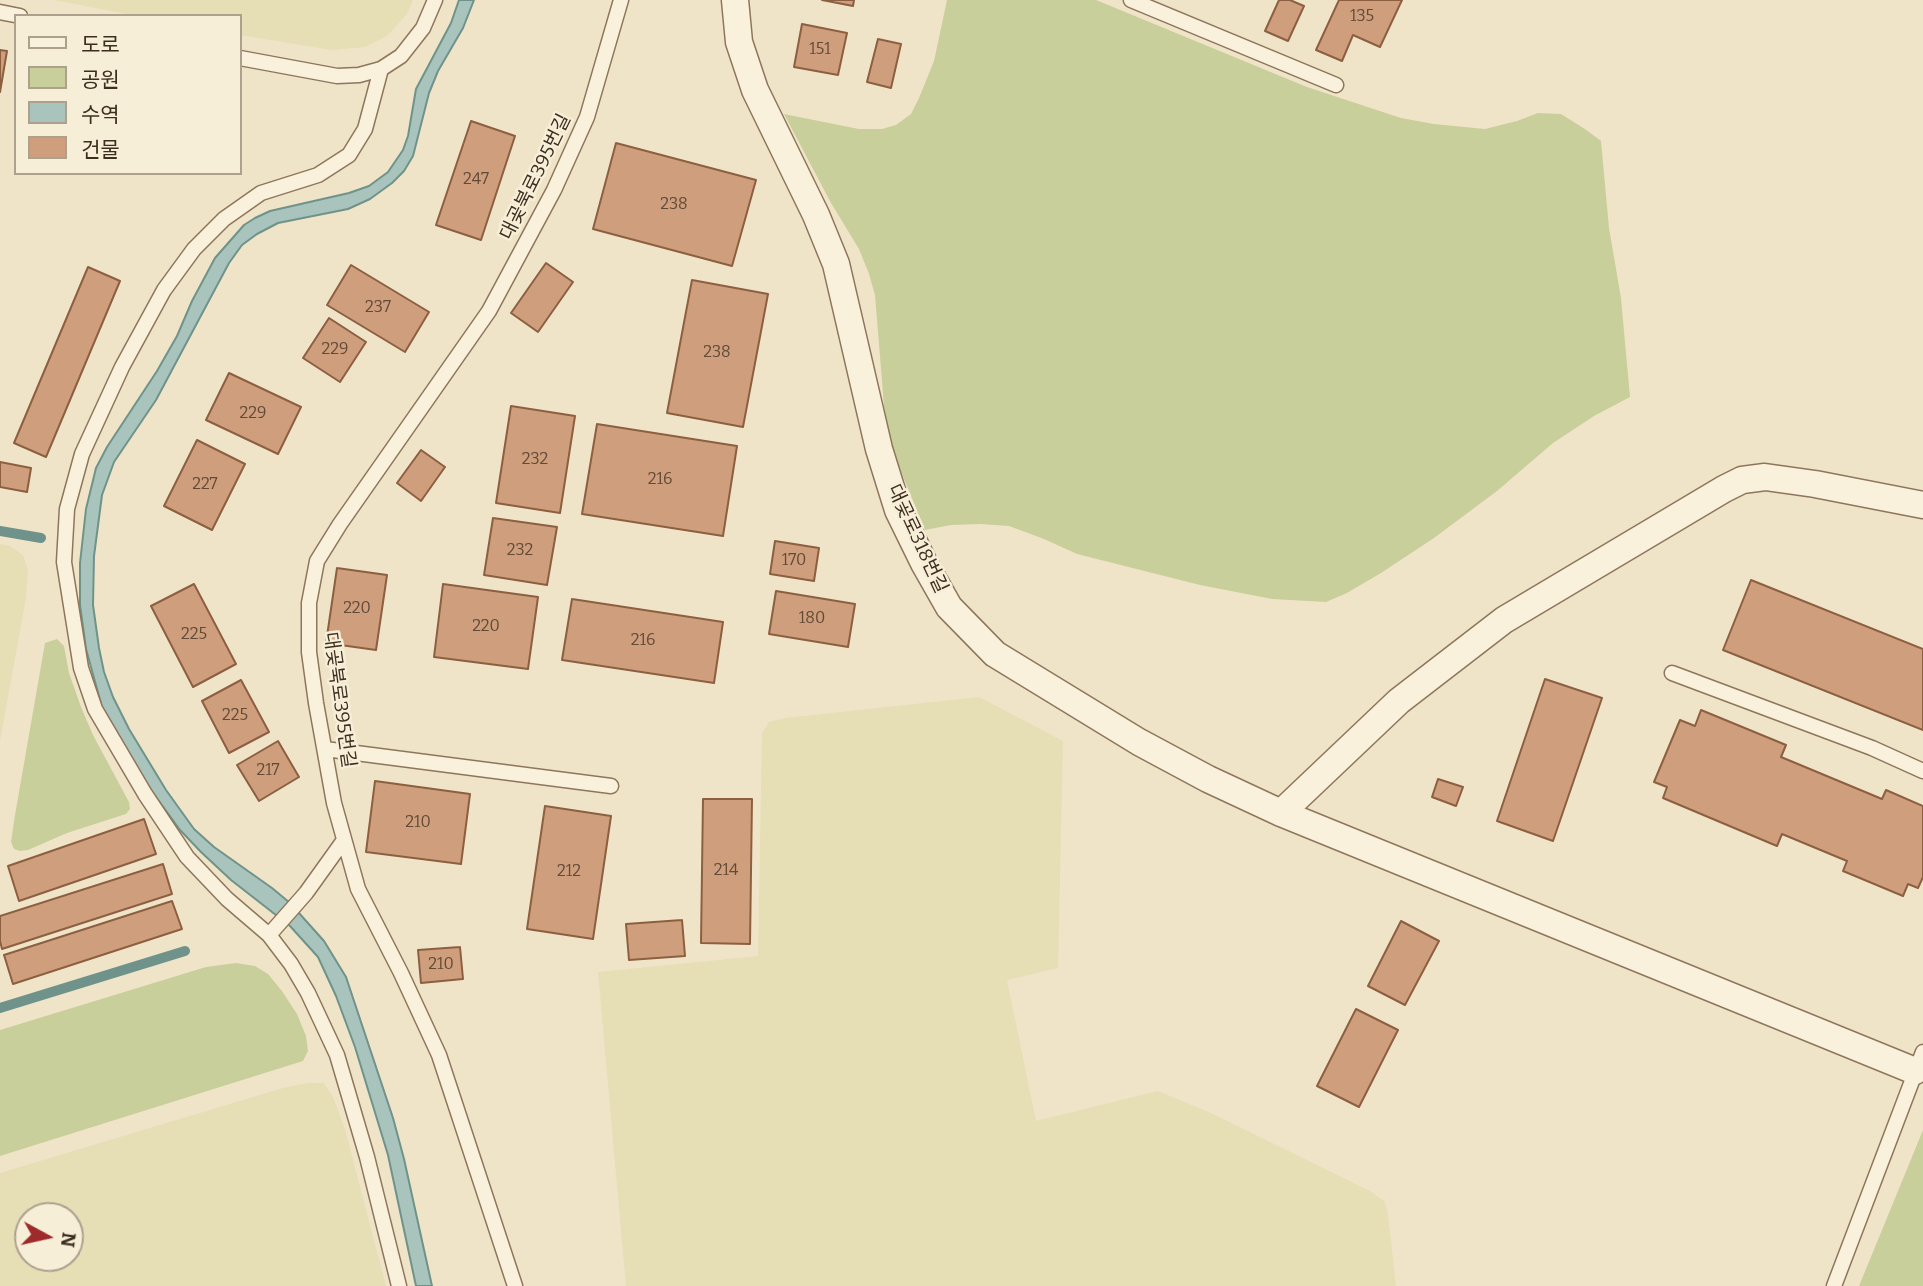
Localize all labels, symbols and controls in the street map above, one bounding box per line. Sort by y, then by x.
house number: 135 [1350,7,1374,27]
legend [14,14,242,175]
text: 도로 [81,32,120,58]
house number: 151 [809,40,831,60]
text: 공원 [81,67,120,93]
text: 수역 [81,102,120,128]
street label: 대곶북로395번길 [496,110,576,244]
text: 건물 [81,137,120,163]
house number: 247 [463,170,489,190]
house number: 238 [660,195,688,215]
house number: 237 [365,298,391,318]
house number: 229 [322,340,348,360]
house number: 238 [703,343,731,363]
house number: 229 [240,404,266,424]
house number: 232 [522,450,548,470]
house number: 216 [648,470,672,490]
house number: 227 [192,475,218,495]
street label: 대곶로318번길 [882,481,952,597]
house number: 232 [507,541,533,561]
house number: 170 [782,551,806,571]
house number: 220 [343,599,371,619]
house number: 180 [799,609,825,629]
house number: 220 [472,617,500,637]
house number: 225 [181,625,207,645]
street label: 대곶북로395번길 [318,631,360,769]
house number: 216 [631,631,655,651]
house number: 225 [222,706,248,726]
house number: 217 [256,761,280,781]
house number: 210 [405,813,431,833]
house number: 214 [714,861,738,881]
house number: 212 [557,862,581,882]
house number: 210 [428,955,454,975]
north arrow [14,1202,84,1272]
text: N [56,1231,81,1249]

